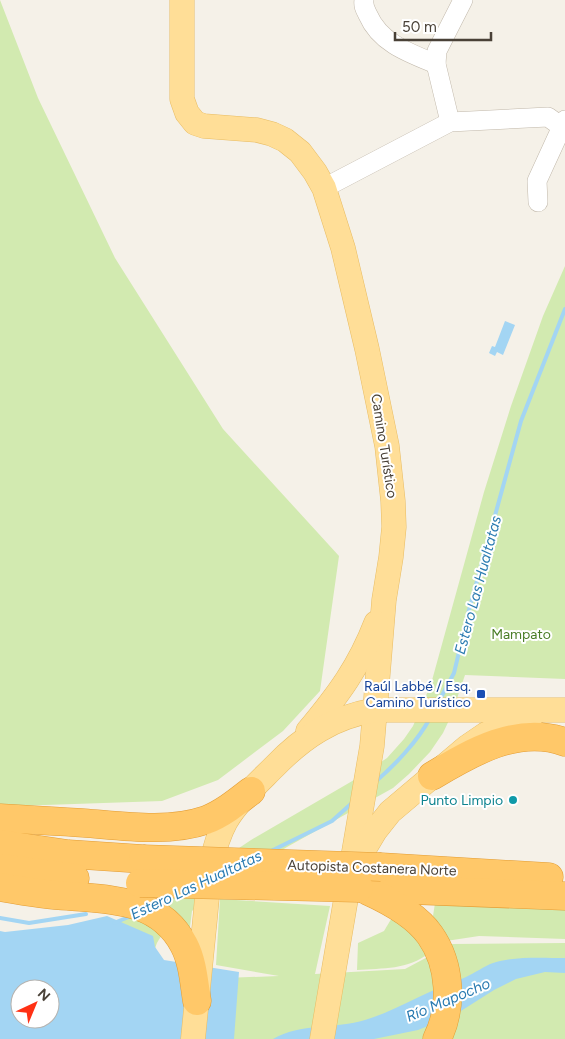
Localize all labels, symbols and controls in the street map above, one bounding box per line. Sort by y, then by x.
scale bar [395,10,491,42]
text: 50 m [402,18,437,36]
street label: Camino Turístico [367,393,401,499]
water label: Estero Las Hualtatas [451,514,505,656]
park label: Mampato [491,626,551,643]
place label: Raúl Labbé / Esq. Camino Turístico [364,678,471,711]
marker: Raúl Labbé / Esq. Camino Turístico [475,688,487,700]
place label: Punto Limpio [420,792,503,809]
marker: Punto Limpio [507,794,519,806]
water label: Estero Las Hualtatas [128,847,264,923]
street label: Autopista Costanera Norte [287,857,457,879]
water label: Río Mapocho [403,974,493,1026]
north arrow [10,979,60,1029]
text: N [34,985,53,1005]

